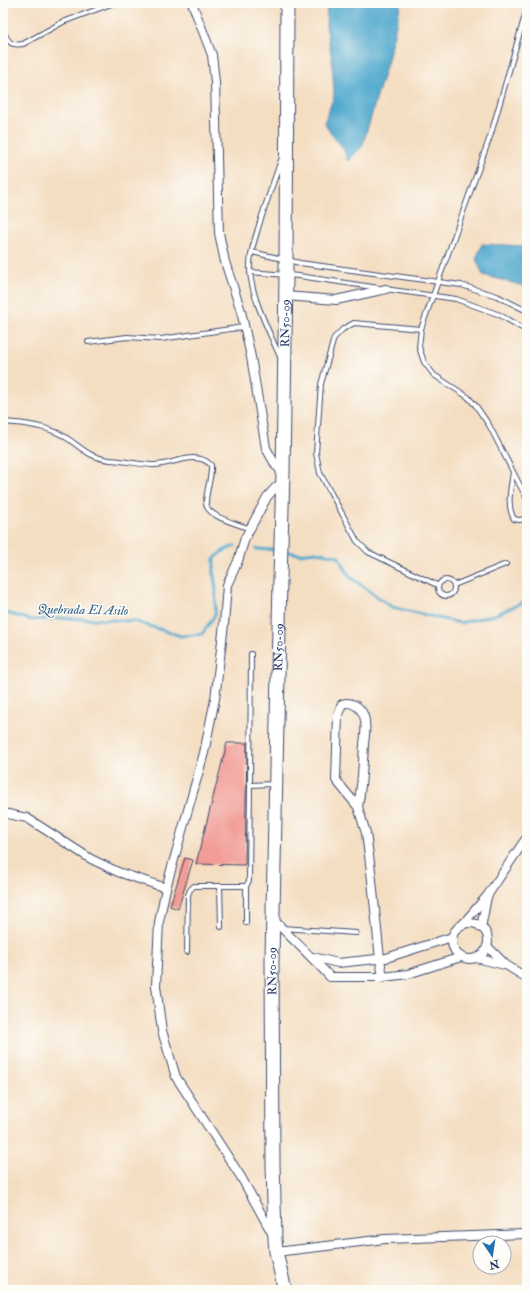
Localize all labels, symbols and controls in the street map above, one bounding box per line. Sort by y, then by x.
street label: RN50-09 [277,299,293,347]
water label: Quebrada El Asilo [37,601,129,620]
street label: RN50-09 [271,623,287,671]
street label: RN50-09 [264,947,280,995]
north arrow [472,1235,512,1275]
text: N [487,1257,501,1272]

